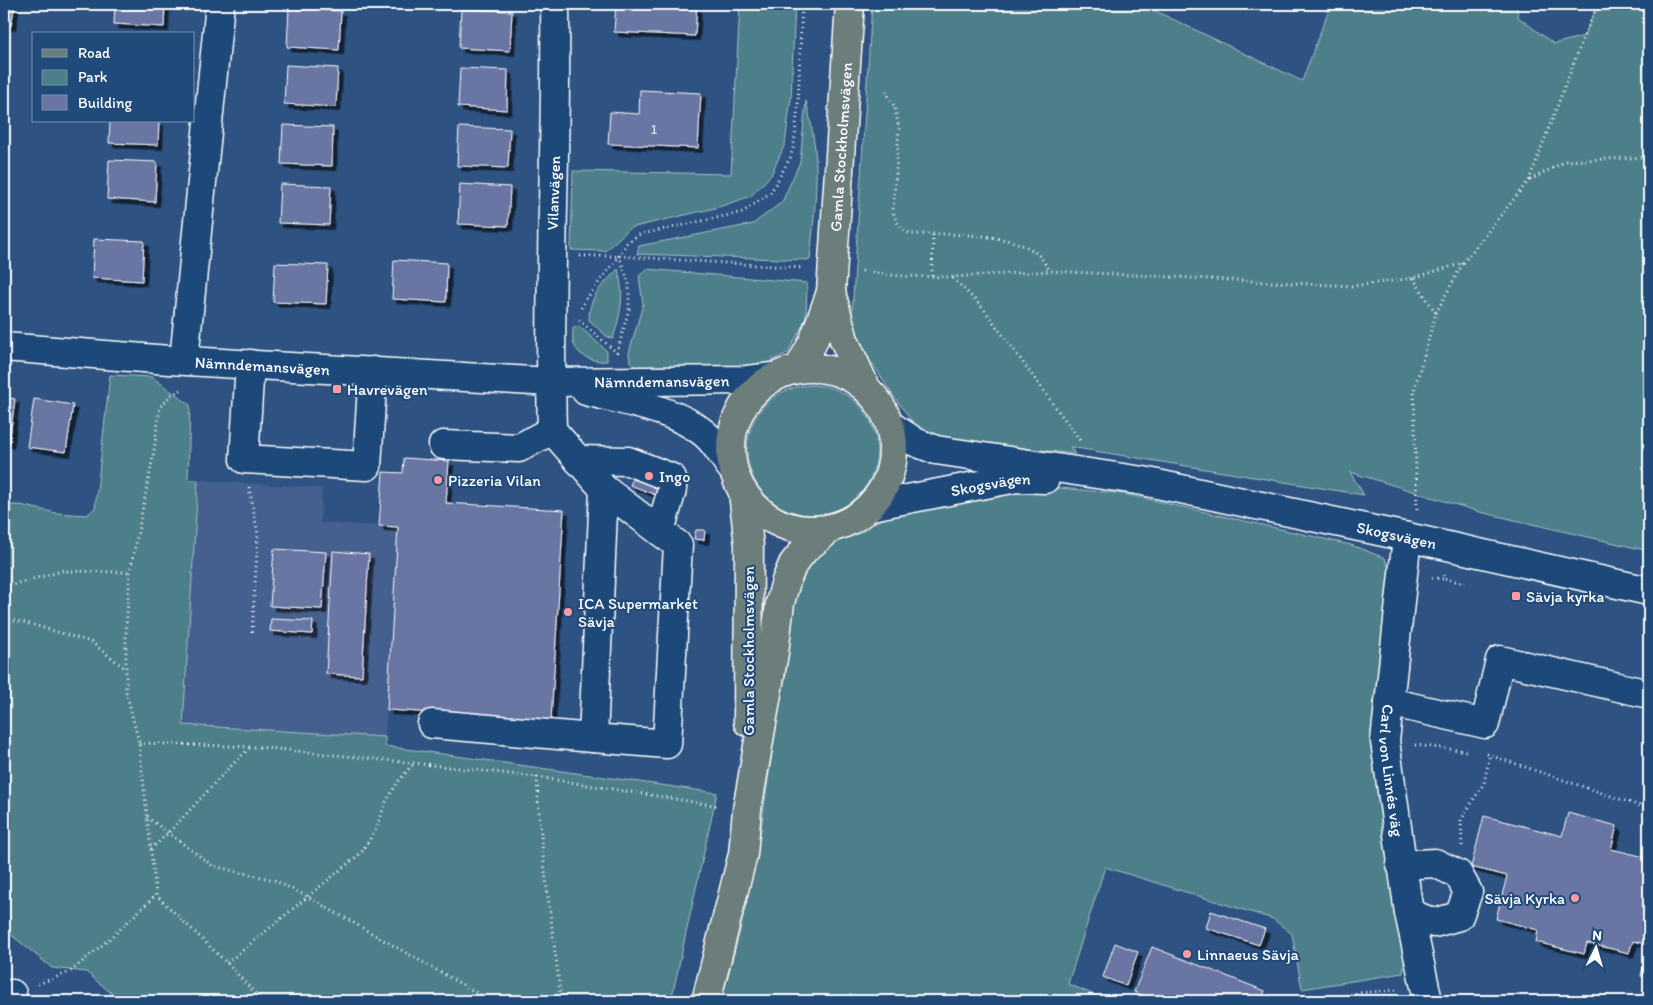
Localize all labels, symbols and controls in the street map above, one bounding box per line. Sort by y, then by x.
legend [32,32,195,122]
text: Road [78,44,111,62]
street label: Gamla Stockholmsvägen [826,62,856,232]
text: Park [78,68,108,86]
text: Building [78,94,132,112]
house number: 1 [651,121,658,138]
street label: Vilanvägen [543,155,564,231]
street label: Nämndemansvägen [194,353,330,379]
street label: Nämndemansvägen [594,371,730,392]
place label: Havrevägen [347,380,428,399]
marker: Havrevägen [331,383,343,395]
place label: Ingo [659,467,690,486]
street label: Skogsvägen [949,469,1031,500]
marker: Ingo [643,470,655,482]
place label: Pizzeria Vilan [448,471,541,490]
marker: Pizzeria Vilan [432,474,444,486]
street label: Skogsvägen [1355,518,1438,553]
street label: Gamla Stockholmsvägen [739,566,758,736]
place label: Sävja kyrka [1526,587,1605,606]
marker: Sävja kyrka [1510,590,1522,602]
place label: ICA Supermarket Sävja [578,594,698,631]
marker: ICA Supermarket Sävja [562,606,574,618]
street label: Carl von Linnés väg [1375,703,1407,839]
place label: Sävja Kyrka [1484,889,1565,908]
marker: Sävja Kyrka [1569,892,1581,904]
north arrow [1570,922,1620,972]
text: N [1592,927,1603,944]
place label: Linnaeus Sävja [1197,945,1300,964]
marker: Linnaeus Sävja [1181,948,1193,960]

